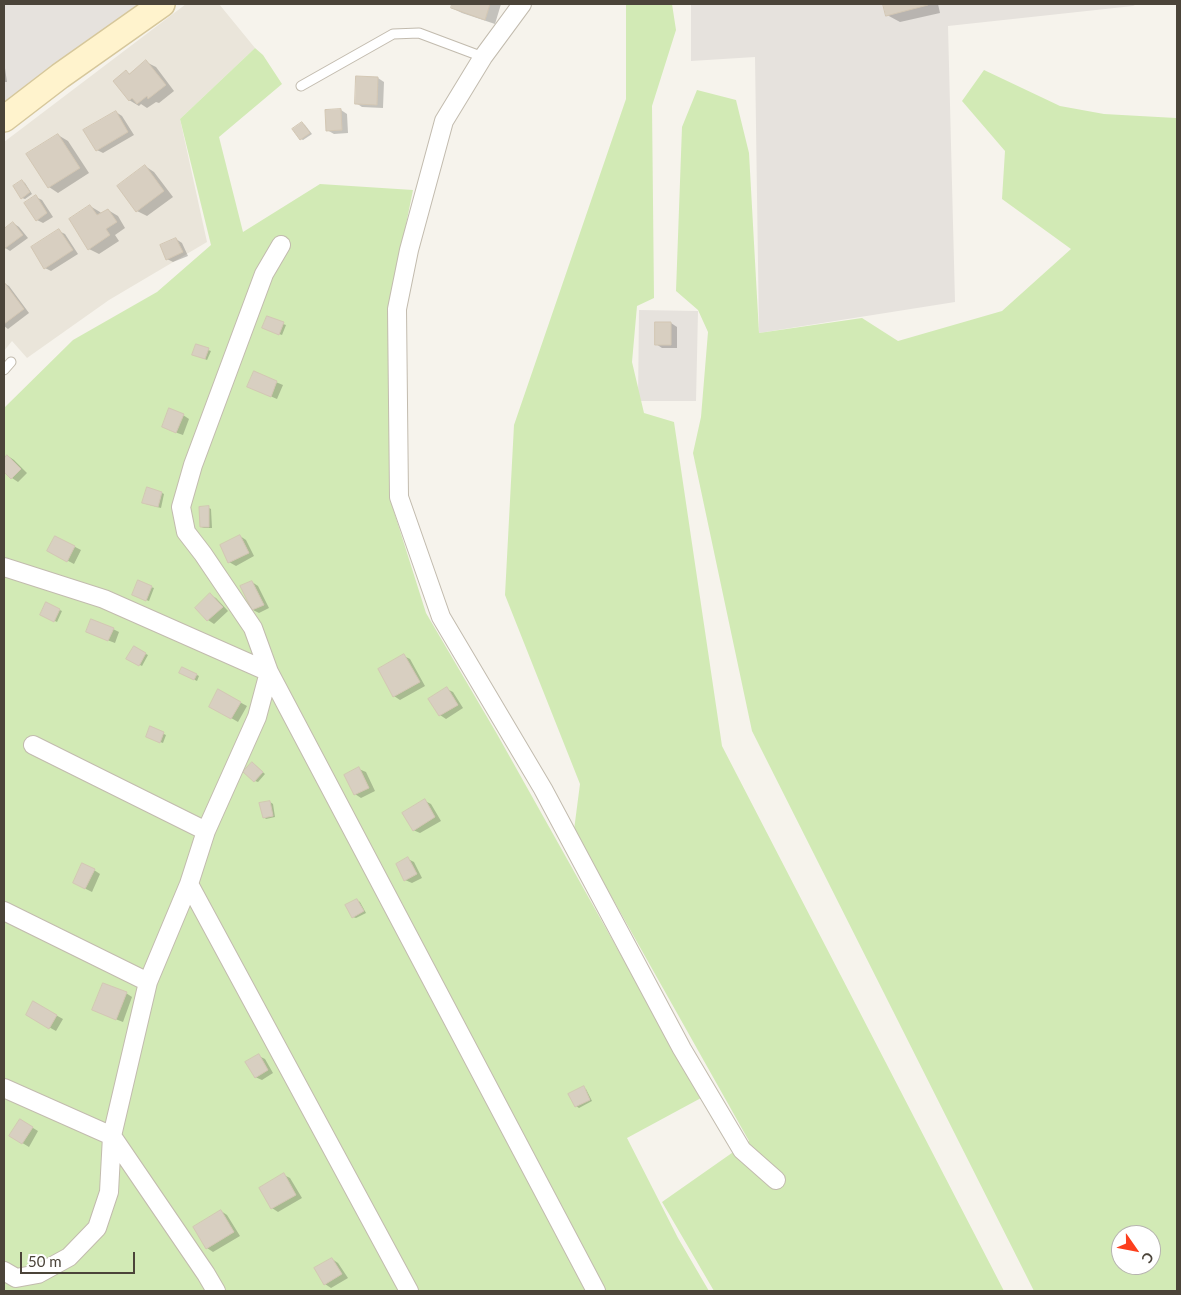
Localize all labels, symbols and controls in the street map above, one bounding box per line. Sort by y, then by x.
north arrow [1111,1225,1161,1275]
scale bar [22,1242,138,1274]
text: С [1139,1249,1158,1266]
text: 50 m [28,1252,62,1270]

